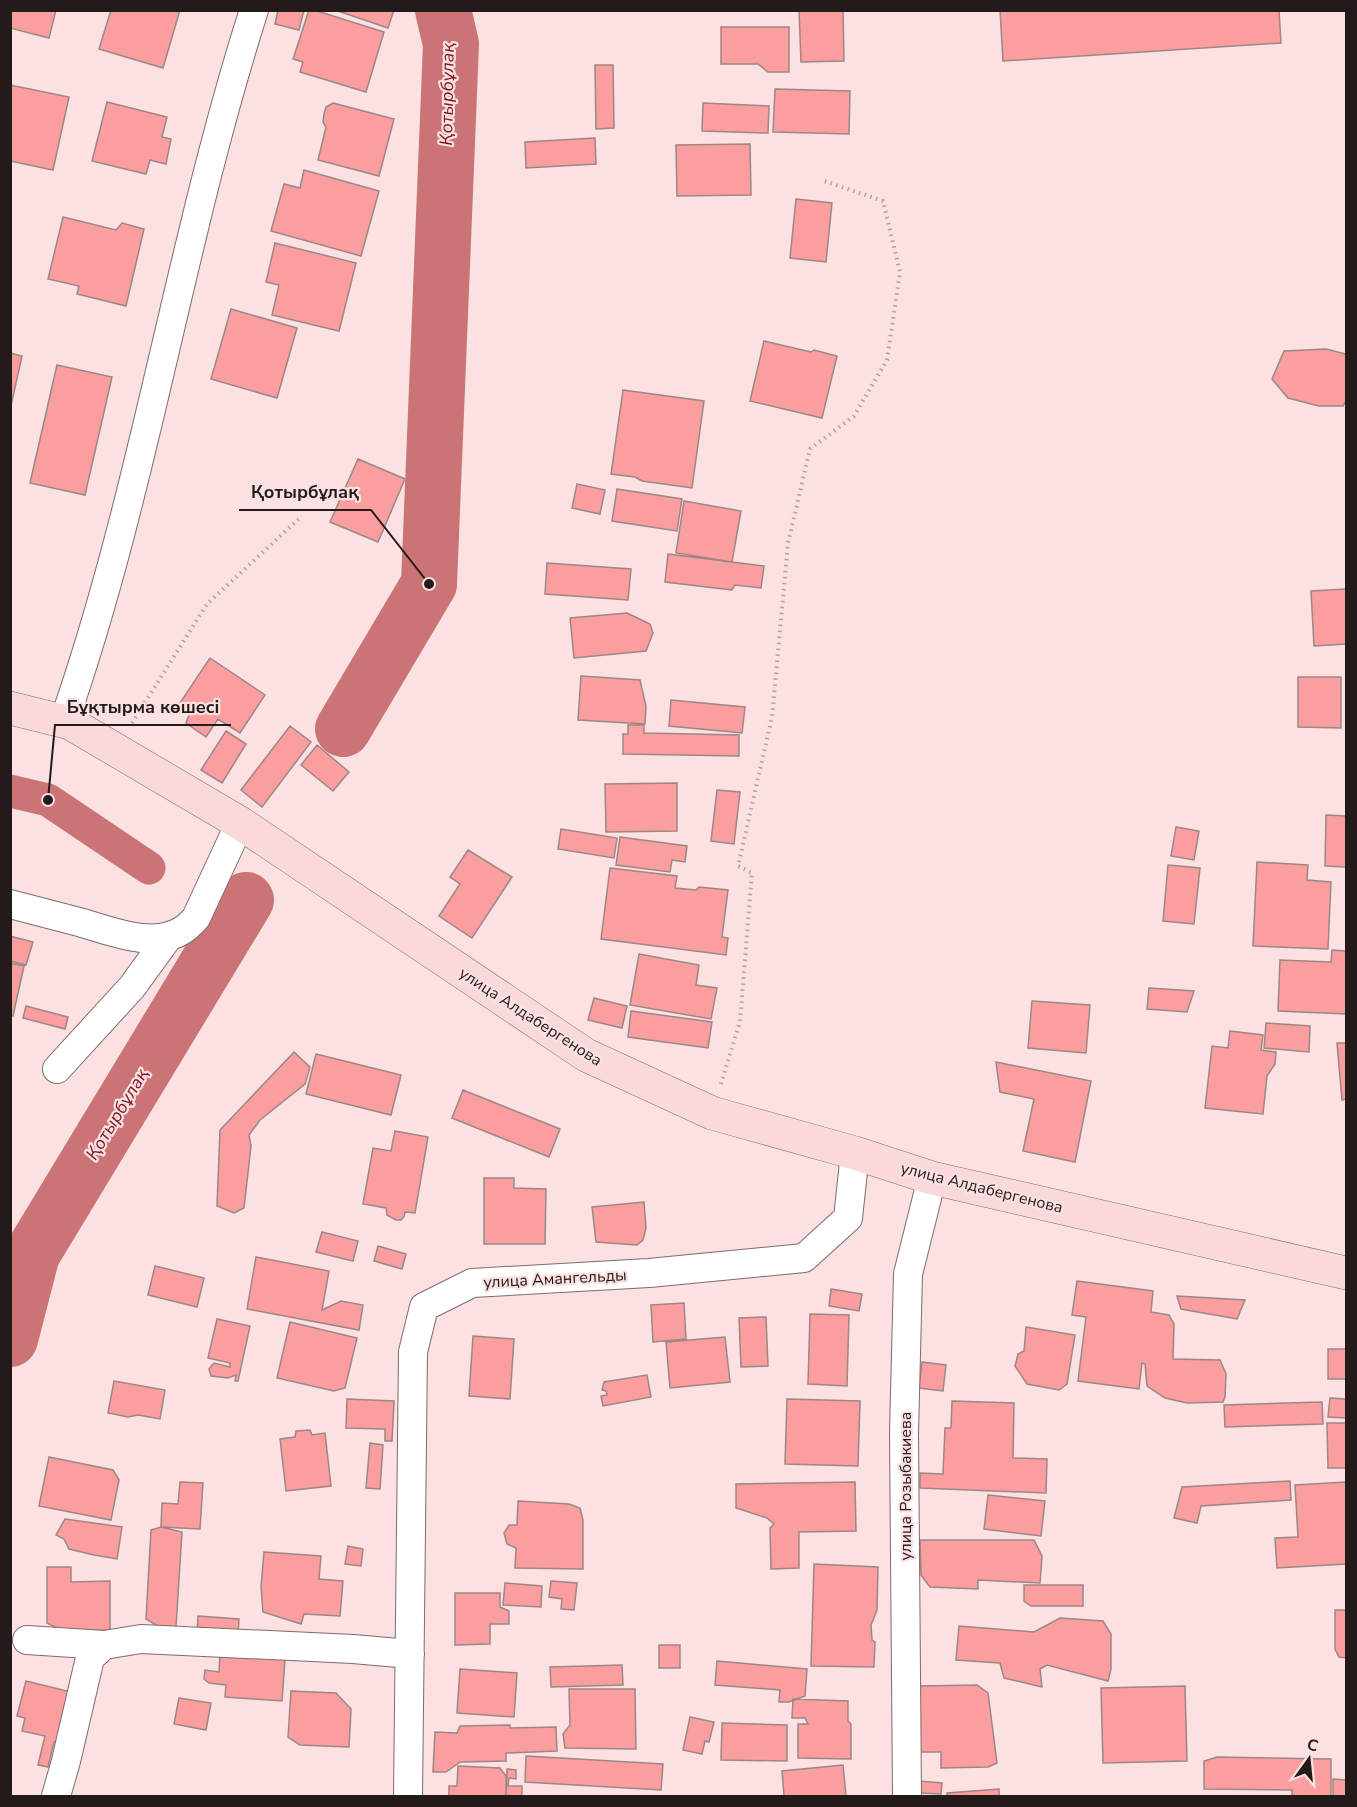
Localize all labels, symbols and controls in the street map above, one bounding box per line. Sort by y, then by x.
water label: Қотырбұлақ [434,42,460,146]
callout: Қотырбұлақ [239,474,371,510]
text: Қотырбұлақ [251,480,359,504]
callout: Бұқтырма көшесі [55,689,231,725]
text: Бұқтырма көшесі [67,695,219,719]
street label: улица Алдабергенова [455,962,606,1071]
water label: Қотырбұлақ [80,1064,154,1164]
street label: улица Алдабергенова [898,1157,1065,1219]
street label: улица Амангельды [483,1264,627,1294]
street label: улица Розыбакиева [895,1412,917,1560]
north arrow [1279,1729,1339,1789]
text: С [1305,1733,1321,1758]

